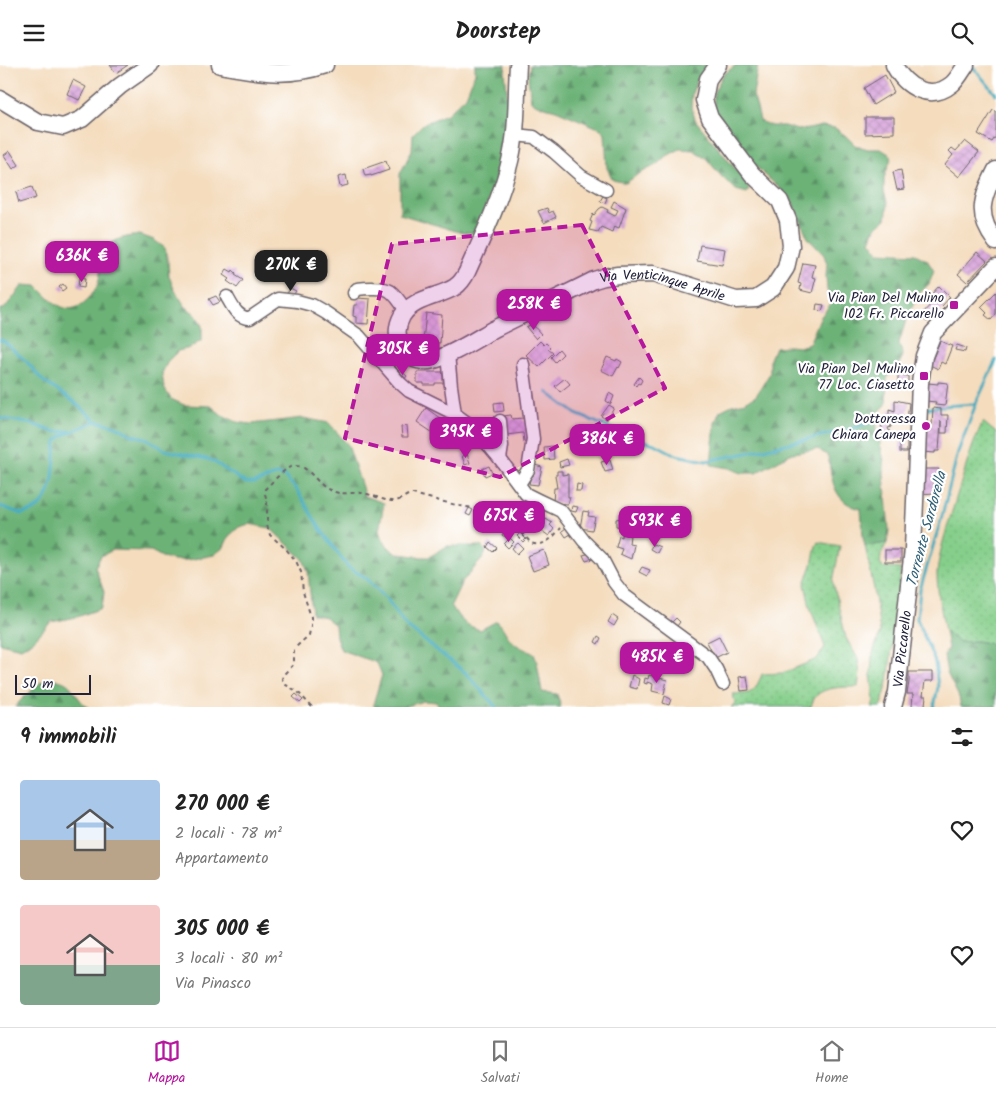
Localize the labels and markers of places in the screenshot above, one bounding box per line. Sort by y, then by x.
pin: 636K € [41,241,123,283]
pin: 270K € [250,249,332,292]
place label: Via Pian Del Mulino 102 Fr. Piccarello [828,287,944,325]
pin: 258K € [493,289,575,331]
marker: Via Pian Del Mulino 102 Fr. Piccarello [948,299,960,311]
pin: 305K € [362,333,444,376]
place label: Via Pian Del Mulino 77 Loc. Ciasetto [798,358,914,396]
marker: Via Pian Del Mulino 77 Loc. Ciasetto [918,370,930,382]
place label: Dottoressa Chiara Canepa [831,408,916,446]
pin: 395K € [425,417,507,459]
marker: Dottoressa Chiara Canepa [920,420,932,432]
pin: 386K € [566,423,648,466]
pin: 675K € [468,501,550,543]
pin: 593K € [614,505,696,548]
pin: 485K € [616,641,698,684]

